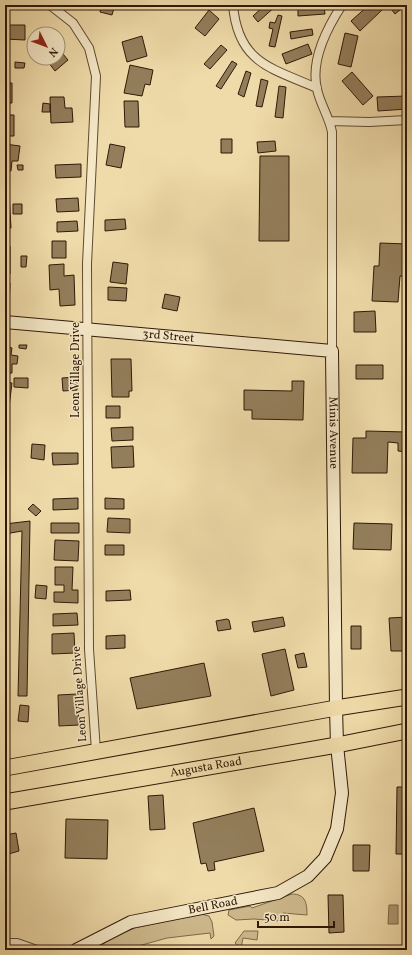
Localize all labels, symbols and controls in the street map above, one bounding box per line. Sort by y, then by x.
north arrow [26,26,66,66]
text: N [44,44,61,60]
street label: Leon Village Drive [68,322,84,418]
street label: 3rd Street [142,326,195,347]
street label: Minis Avenue [325,396,341,469]
street label: Leon Village Drive [69,645,91,742]
street label: Augusta Road [169,753,244,782]
street label: Bell Road [187,893,239,919]
scale bar [258,903,334,929]
text: 50 m [264,910,290,926]

